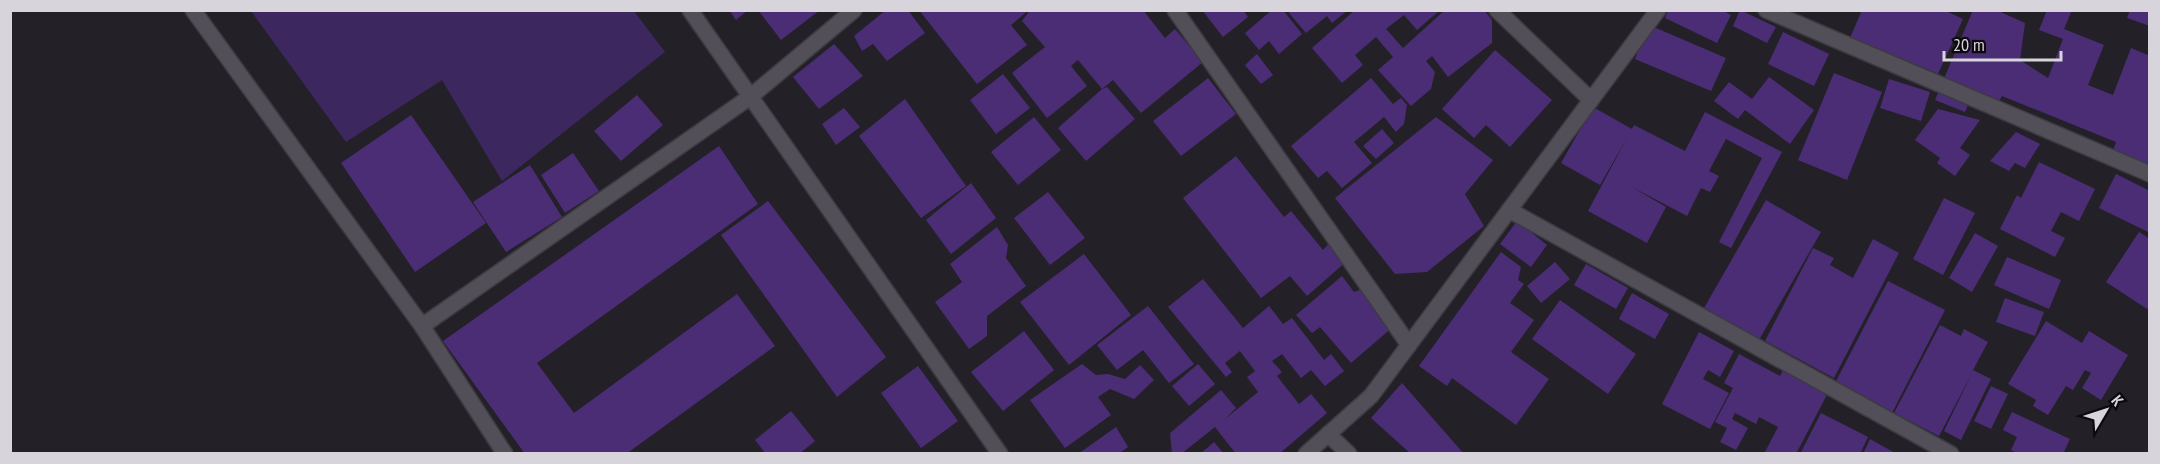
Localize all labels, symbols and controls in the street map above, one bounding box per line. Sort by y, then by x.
scale bar [1944,24,2061,62]
text: 20 m [1953,33,1985,56]
north arrow [2076,380,2136,440]
text: K [2107,391,2128,411]

